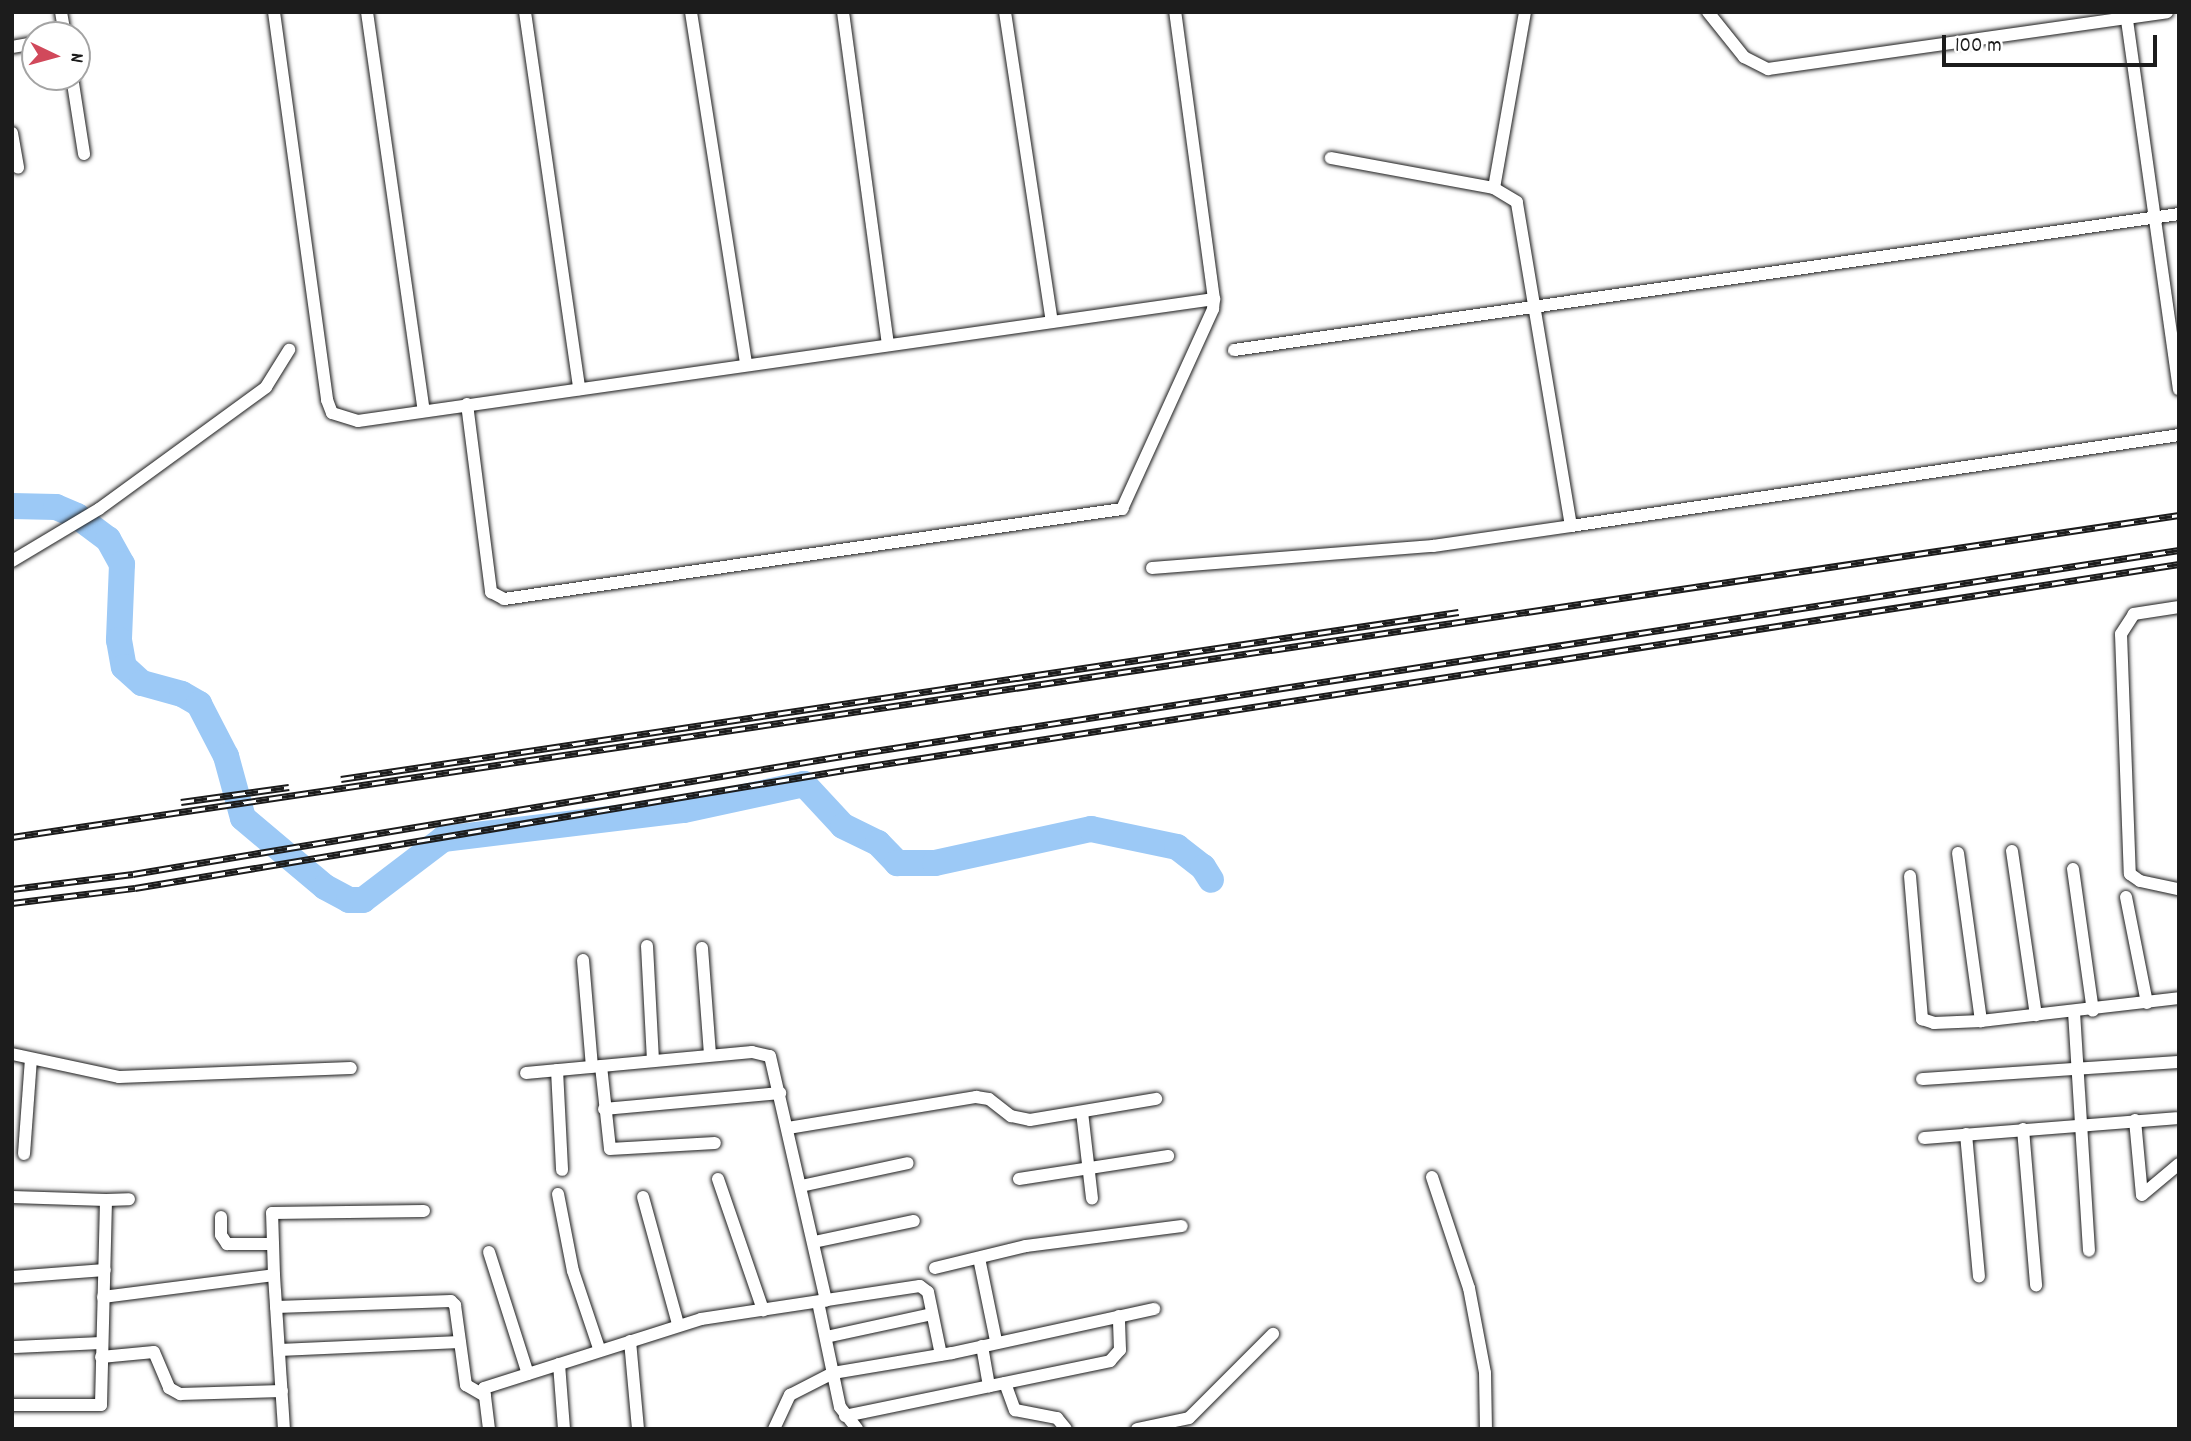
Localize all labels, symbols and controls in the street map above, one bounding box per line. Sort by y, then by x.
north arrow [21,21,91,91]
scale bar [1946,21,2161,65]
text: 100 m [1955,32,2002,62]
text: N [62,52,89,64]

